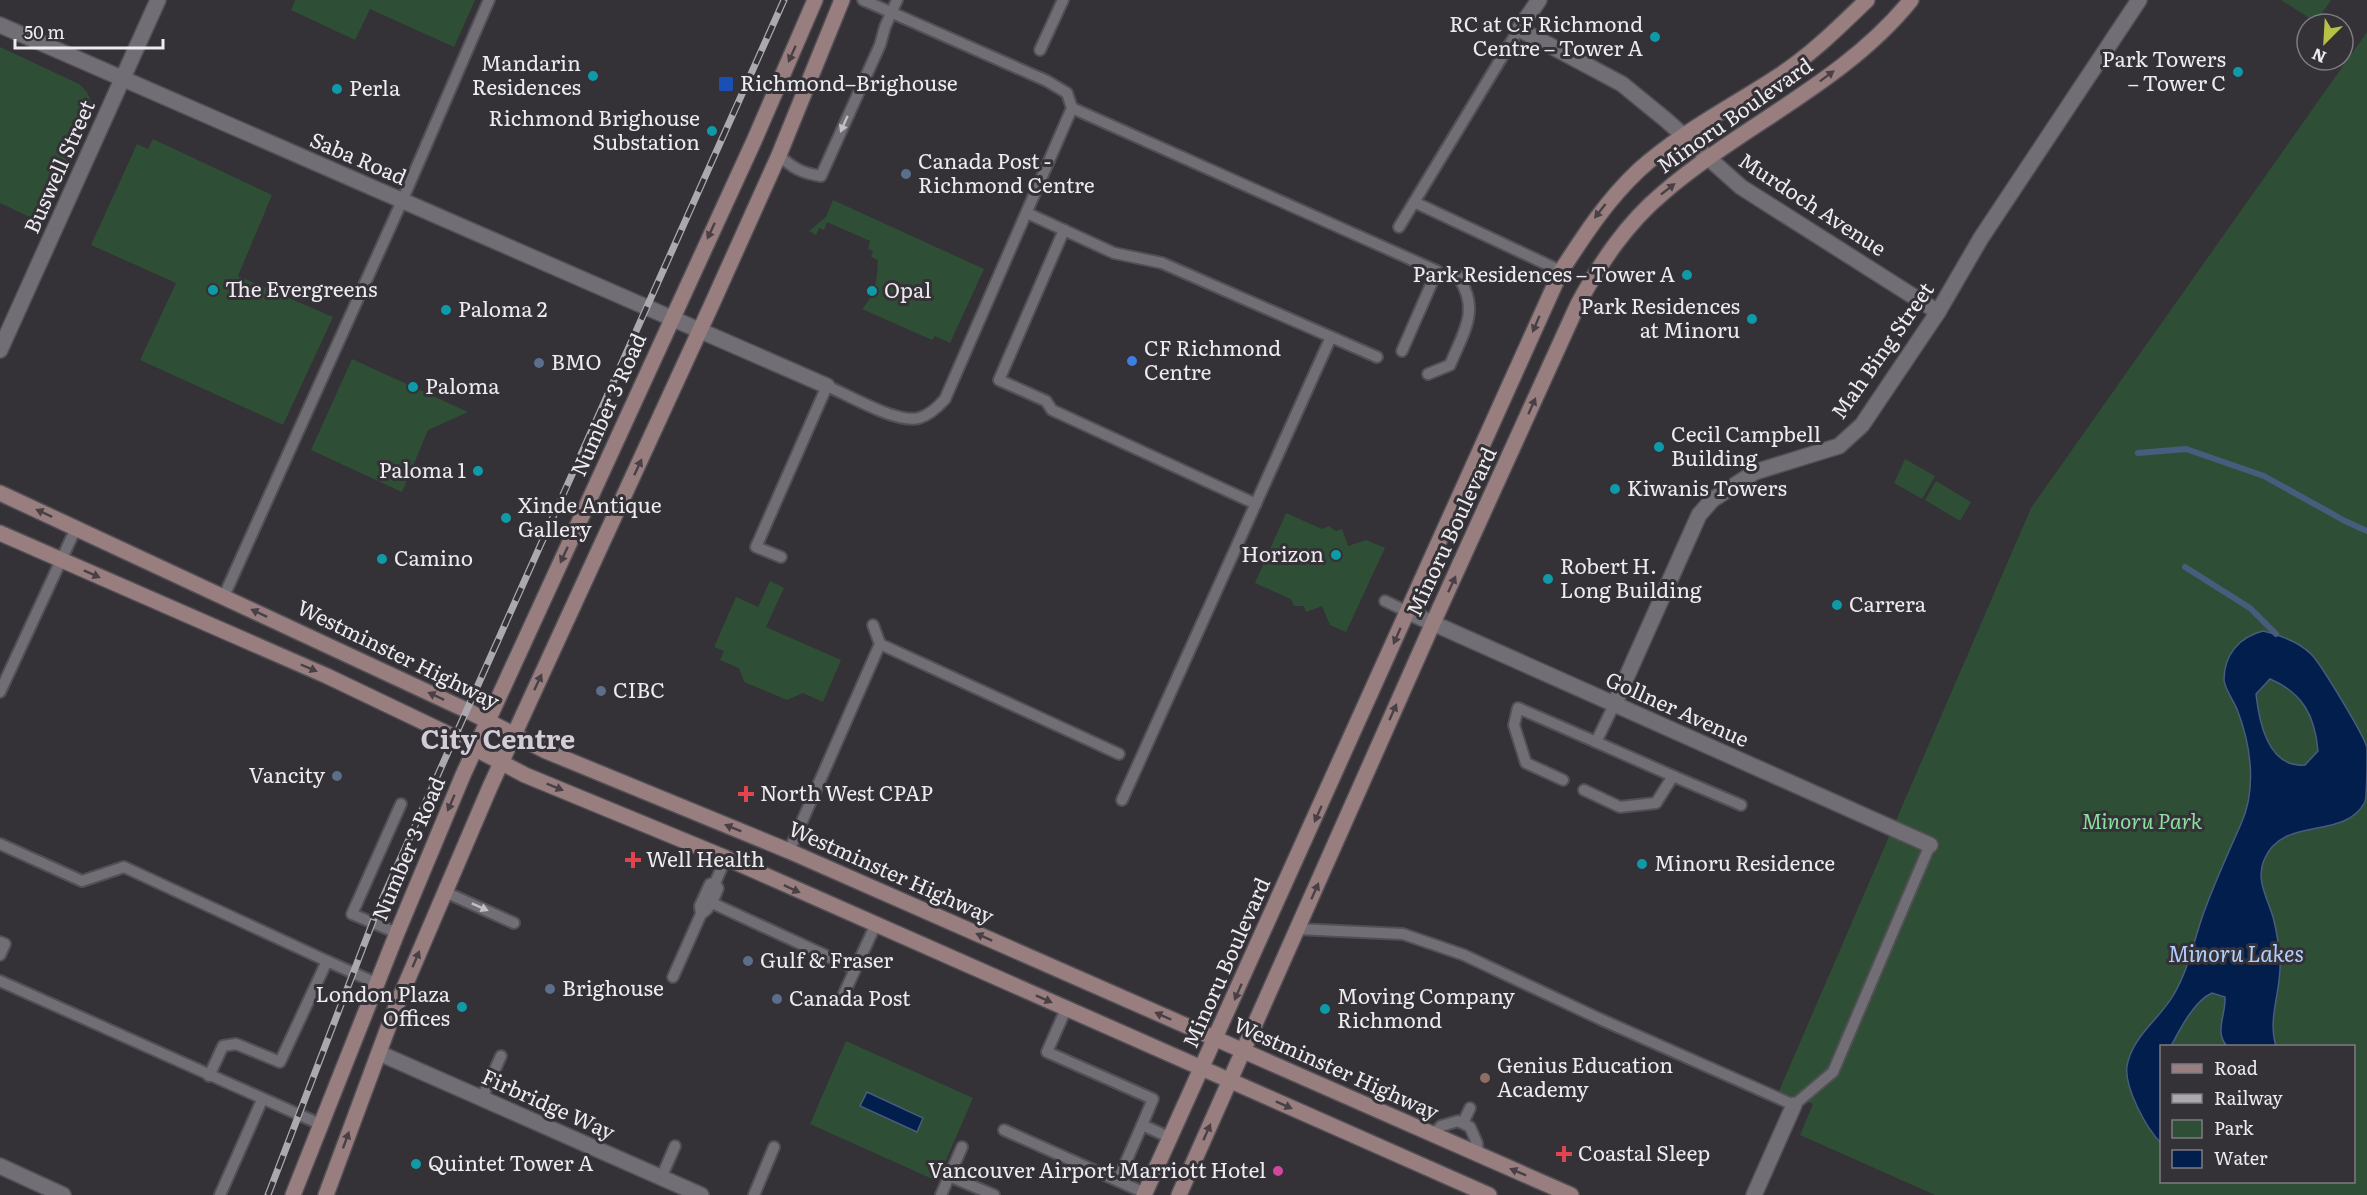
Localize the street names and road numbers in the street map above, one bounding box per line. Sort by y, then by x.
street label: Minoru Boulevard [1649,48,1818,179]
street label: Buswell Street [14,94,101,238]
street label: Saba Road [306,122,412,191]
street label: Murdoch Avenue [1734,144,1893,262]
street label: Mah Bing Street [1822,274,1940,424]
street label: Number 3 Road [561,327,652,481]
street label: Minoru Boulevard [1397,441,1503,621]
street label: Westminster Highway [293,590,506,716]
street label: Gollner Avenue [1601,662,1755,753]
street label: Number 3 Road [362,771,451,925]
street label: Westminster Highway [784,811,1000,930]
street label: Minoru Boulevard [1173,872,1276,1052]
street label: Westminster Highway [1229,1007,1445,1126]
street label: Firbridge Way [477,1059,621,1146]

